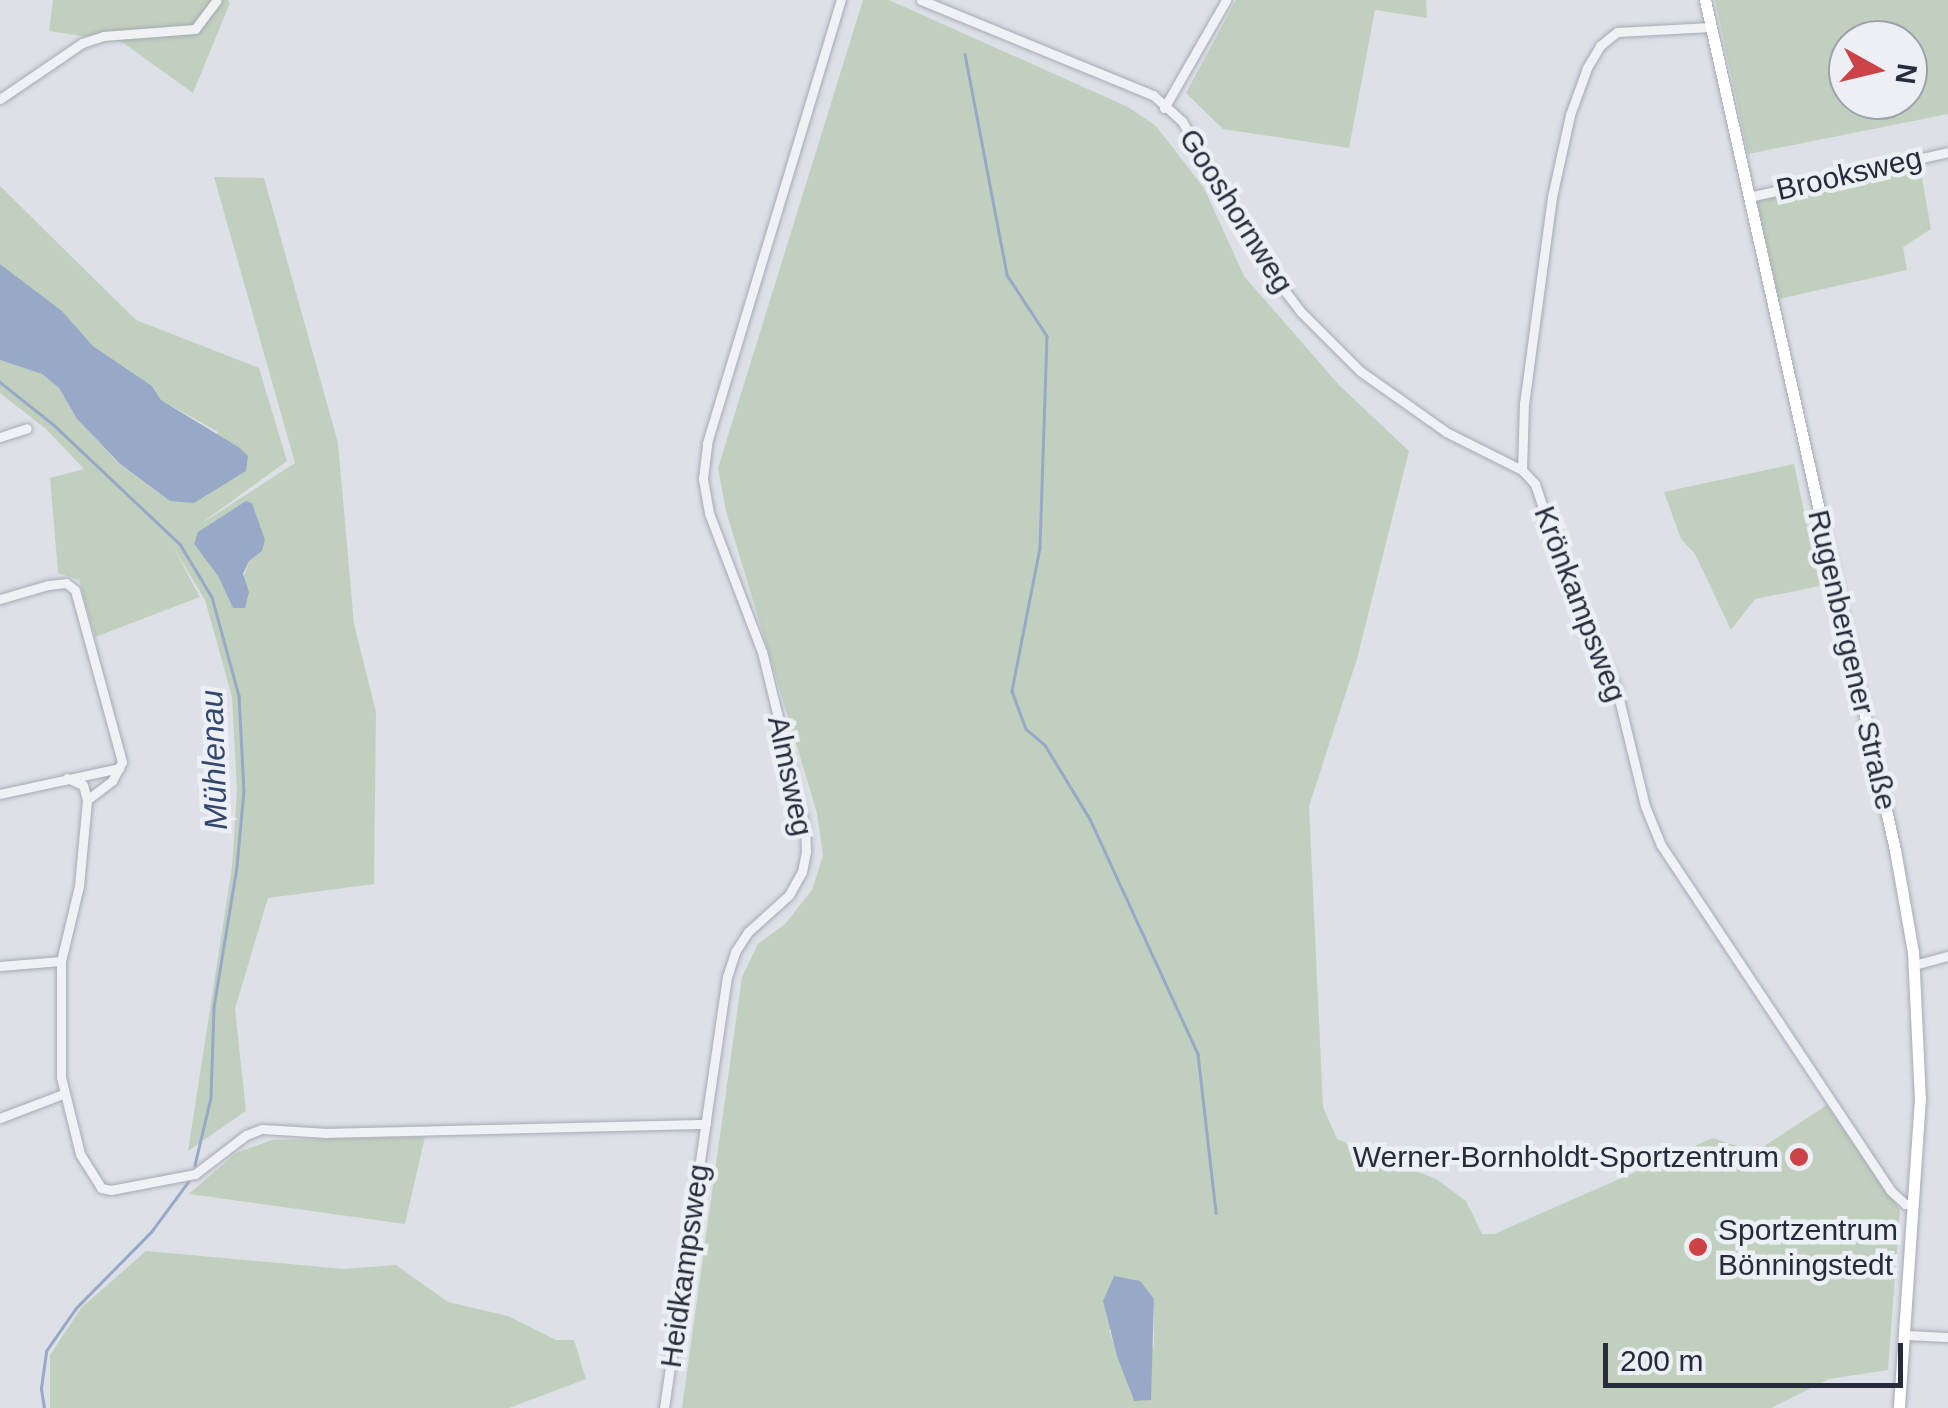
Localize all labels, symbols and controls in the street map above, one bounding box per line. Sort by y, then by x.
north arrow [1828,20,1928,120]
text: N [1889,62,1923,86]
street label: Gooshornweg [1171,122,1301,300]
street label: Brooksweg [1773,140,1925,208]
street label: Krönkampsweg [1526,501,1634,707]
street label: Rugenbergener Straße [1800,506,1904,814]
water label: Mühlenau [192,689,236,831]
street label: Almsweg [760,713,820,839]
place label: Werner-Bornholdt-Sportzentrum [1353,1139,1779,1175]
marker: Werner-Bornholdt-Sportzentrum [1788,1146,1810,1168]
street label: Heidkampsweg [653,1162,717,1370]
place label: Sportzentrum Bönningstedt [1718,1212,1898,1282]
marker: Sportzentrum Bönningstedt [1687,1236,1709,1258]
scale bar [1608,1323,1908,1385]
text: 200 m [1620,1344,1703,1377]

